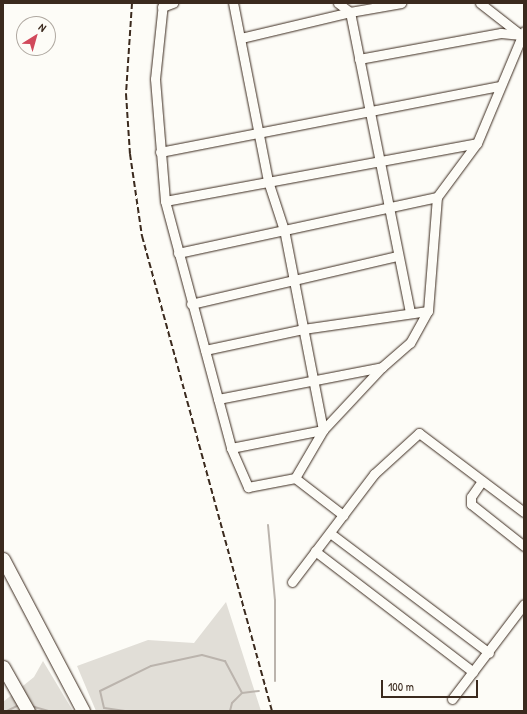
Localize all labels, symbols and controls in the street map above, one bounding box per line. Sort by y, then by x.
north arrow [16,16,56,56]
text: N [36,20,49,35]
scale bar [383,672,480,698]
text: 100 m [388,678,414,695]

